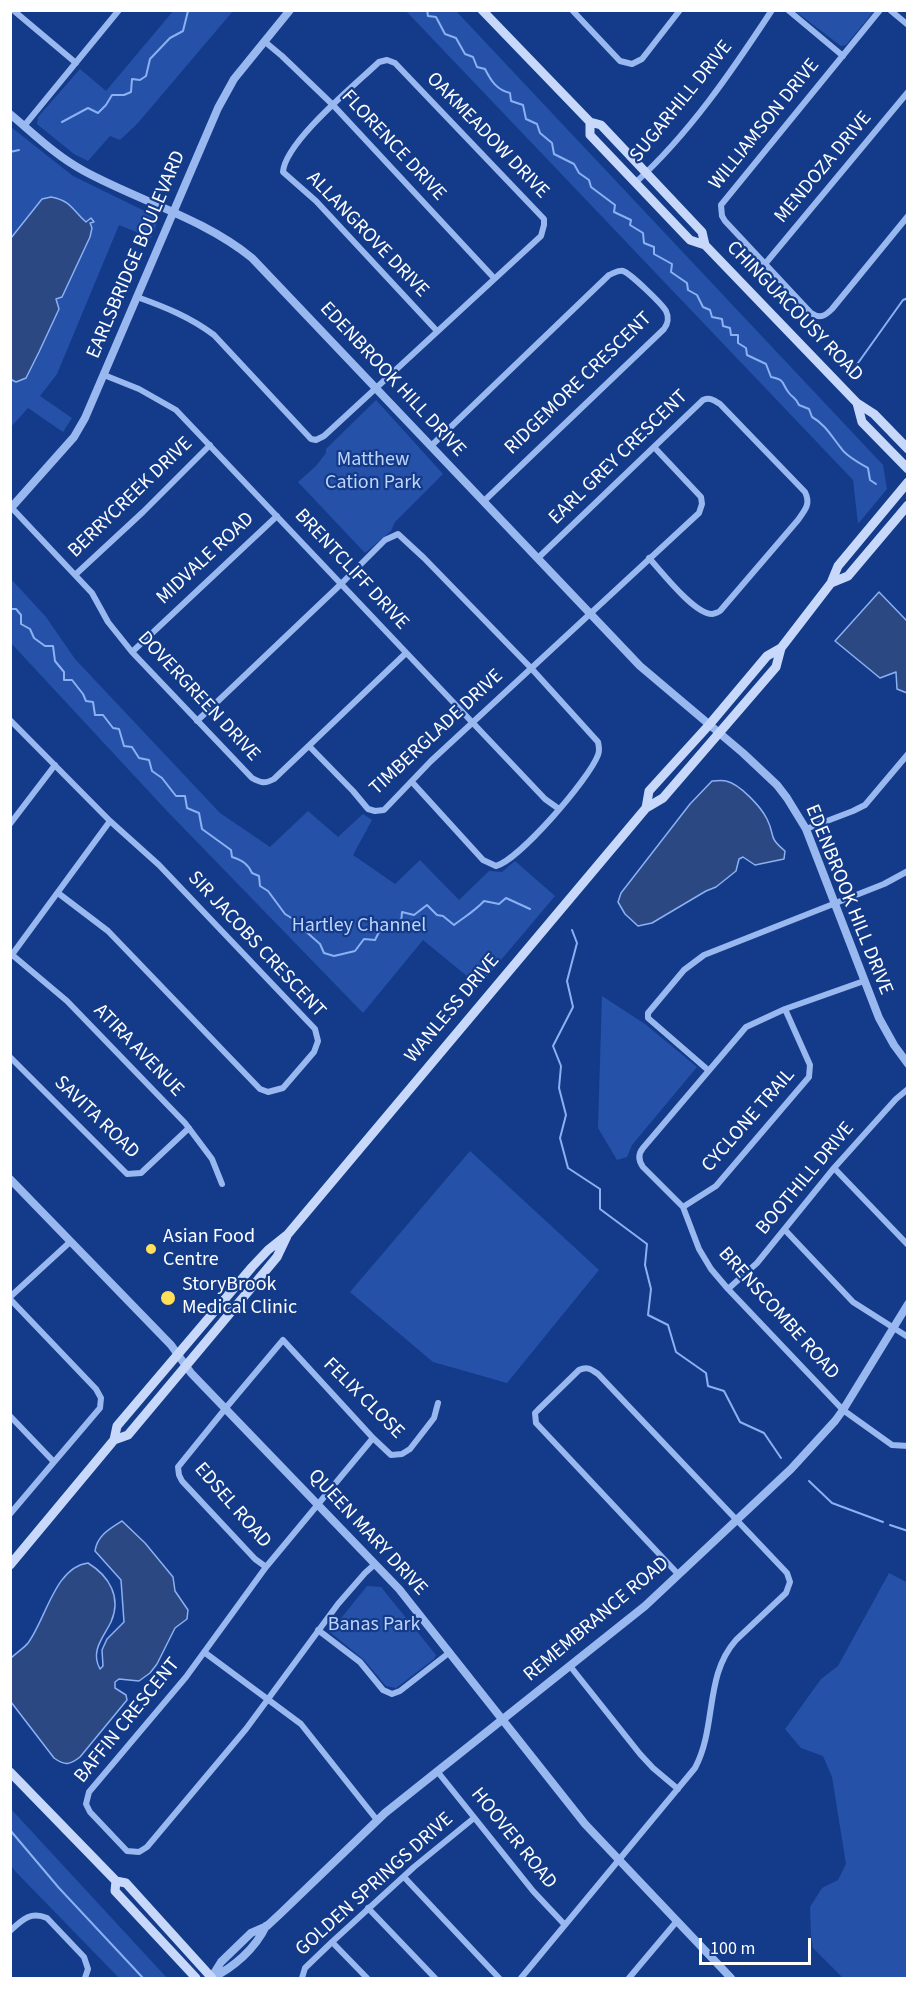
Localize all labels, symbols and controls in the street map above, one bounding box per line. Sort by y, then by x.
street label: SUGARHILL DRIVE [626,36,738,168]
street label: WILLIAMSON DRIVE [705,55,825,195]
street label: OAKMEADOW DRIVE [421,68,553,204]
street label: FLORENCE DRIVE [335,86,451,206]
street label: MENDOZA DRIVE [770,107,878,229]
street label: EARLSBRIDGE BOULEVARD [82,148,192,362]
street label: ALLANGROVE DRIVE [301,167,433,303]
street label: CHINGUACOUSY ROAD [721,237,867,387]
street label: EDENBROOK HILL DRIVE [314,298,470,462]
street label: RIDGEMORE CRESCENT [500,308,658,460]
street label: EARL GREY CRESCENT [545,385,693,531]
street label: BERRYCREEK DRIVE [64,433,198,563]
park label: Matthew Cation Park [325,449,421,496]
street label: BRENTCLIFF DRIVE [289,504,413,636]
street label: MIDVALE ROAD [152,508,260,610]
street label: DOVERGREEN DRIVE [132,627,264,767]
street label: TIMBERGLADE DRIVE [365,665,509,801]
street label: EDENBROOK HILL DRIVE [799,801,897,999]
street label: SIR JACOBS CRESCENT [182,867,330,1023]
park label: Hartley Channel [292,915,426,939]
street label: WANLESS DRIVE [401,950,505,1068]
street label: ATIRA AVENUE [88,1000,188,1102]
street label: CYCLONE TRAIL [697,1064,801,1178]
street label: SAVITA ROAD [48,1071,144,1165]
street label: BOOTHILL DRIVE [752,1118,860,1240]
place label: Asian Food Centre [163,1226,255,1273]
marker: Asian Food Centre [144,1242,158,1256]
street label: BRENSCOMBE ROAD [712,1243,844,1385]
place label: StoryBrook Medical Clinic [182,1274,297,1321]
marker: StoryBrook Medical Clinic [159,1289,177,1307]
street label: FELIX CLOSE [317,1353,409,1445]
street label: EDSEL ROAD [188,1458,276,1554]
street label: QUEEN MARY DRIVE [302,1465,432,1601]
street label: REMEMBRANCE ROAD [520,1552,674,1688]
park label: Banas Park [328,1614,420,1638]
street label: BAFFIN CRESCENT [70,1654,186,1788]
street label: HOOVER ROAD [465,1784,561,1894]
street label: GOLDEN SPRINGS DRIVE [291,1808,459,1962]
scale bar [702,1926,814,1964]
text: 100 m [710,1936,755,1961]

